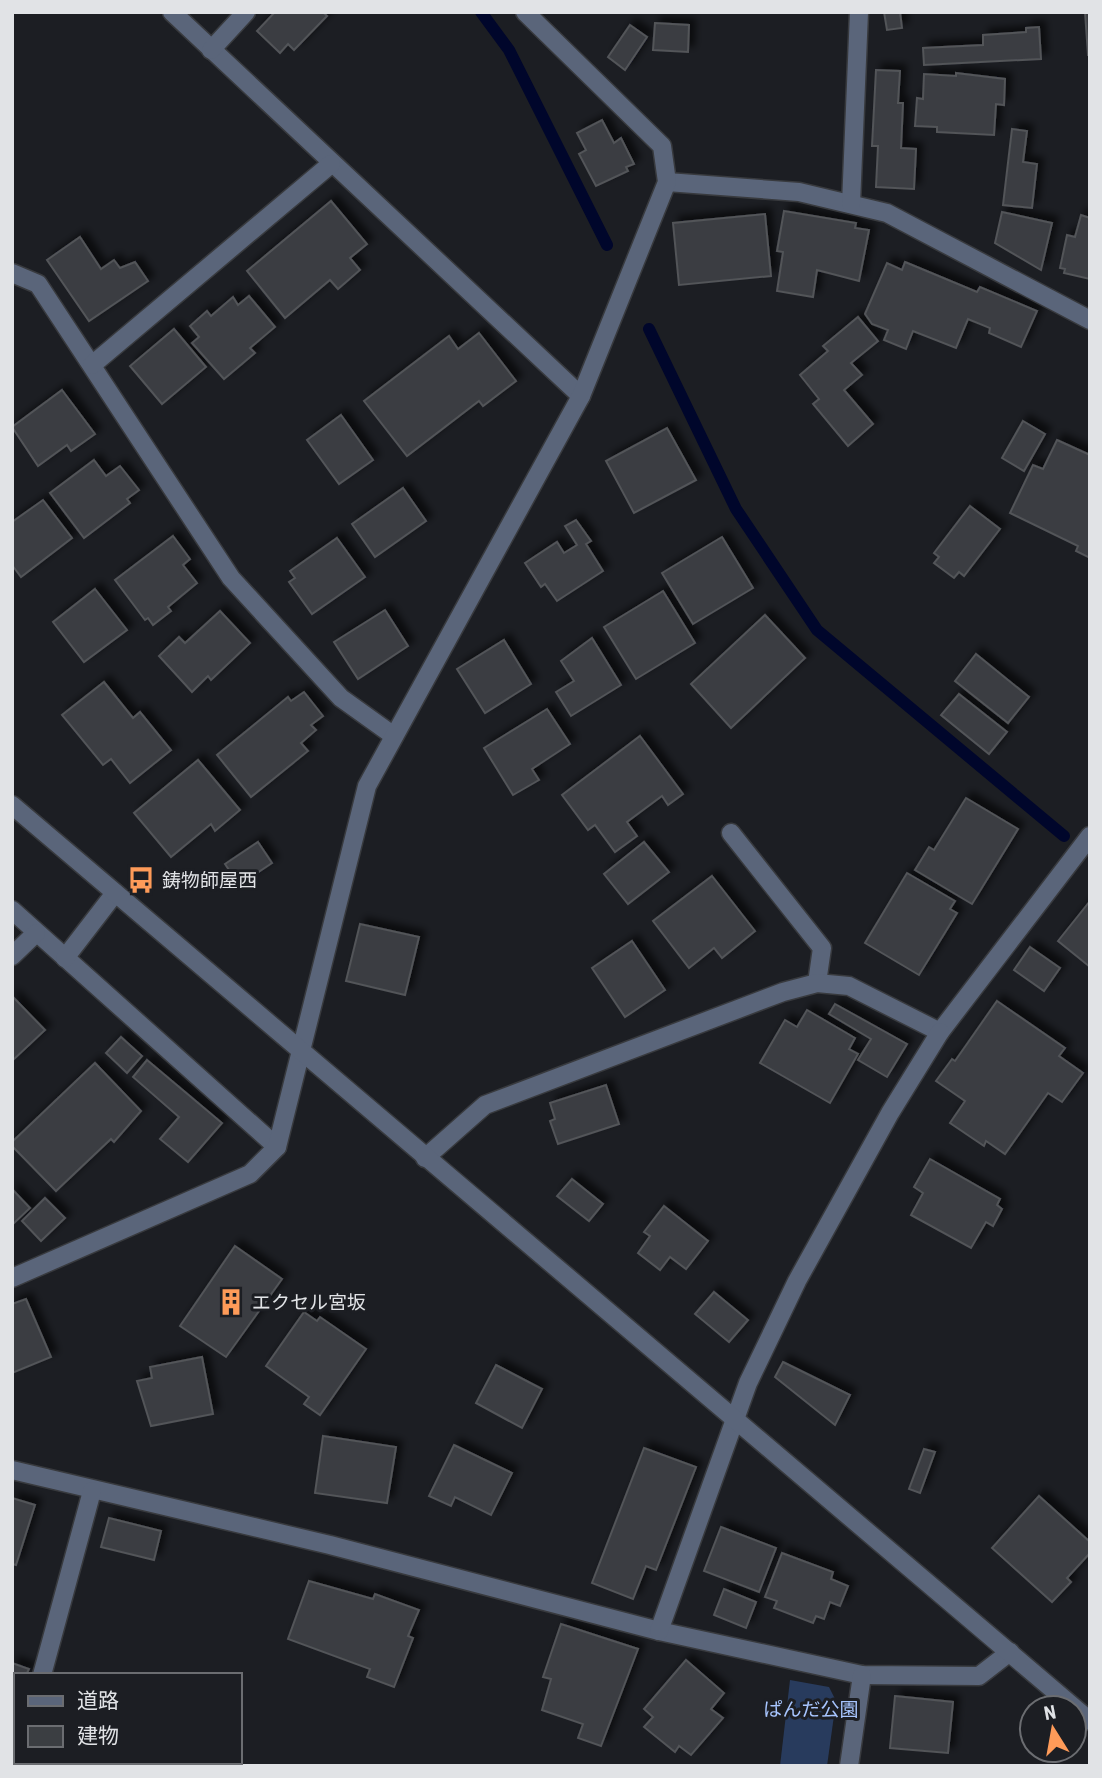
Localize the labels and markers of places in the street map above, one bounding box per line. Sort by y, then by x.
bus stop icon: 鋳物師屋西 [126,865,156,895]
place label: 鋳物師屋西 [162,869,257,892]
building icon: エクセル宮坂 [216,1287,246,1317]
place label: エクセル宮坂 [252,1291,366,1314]

